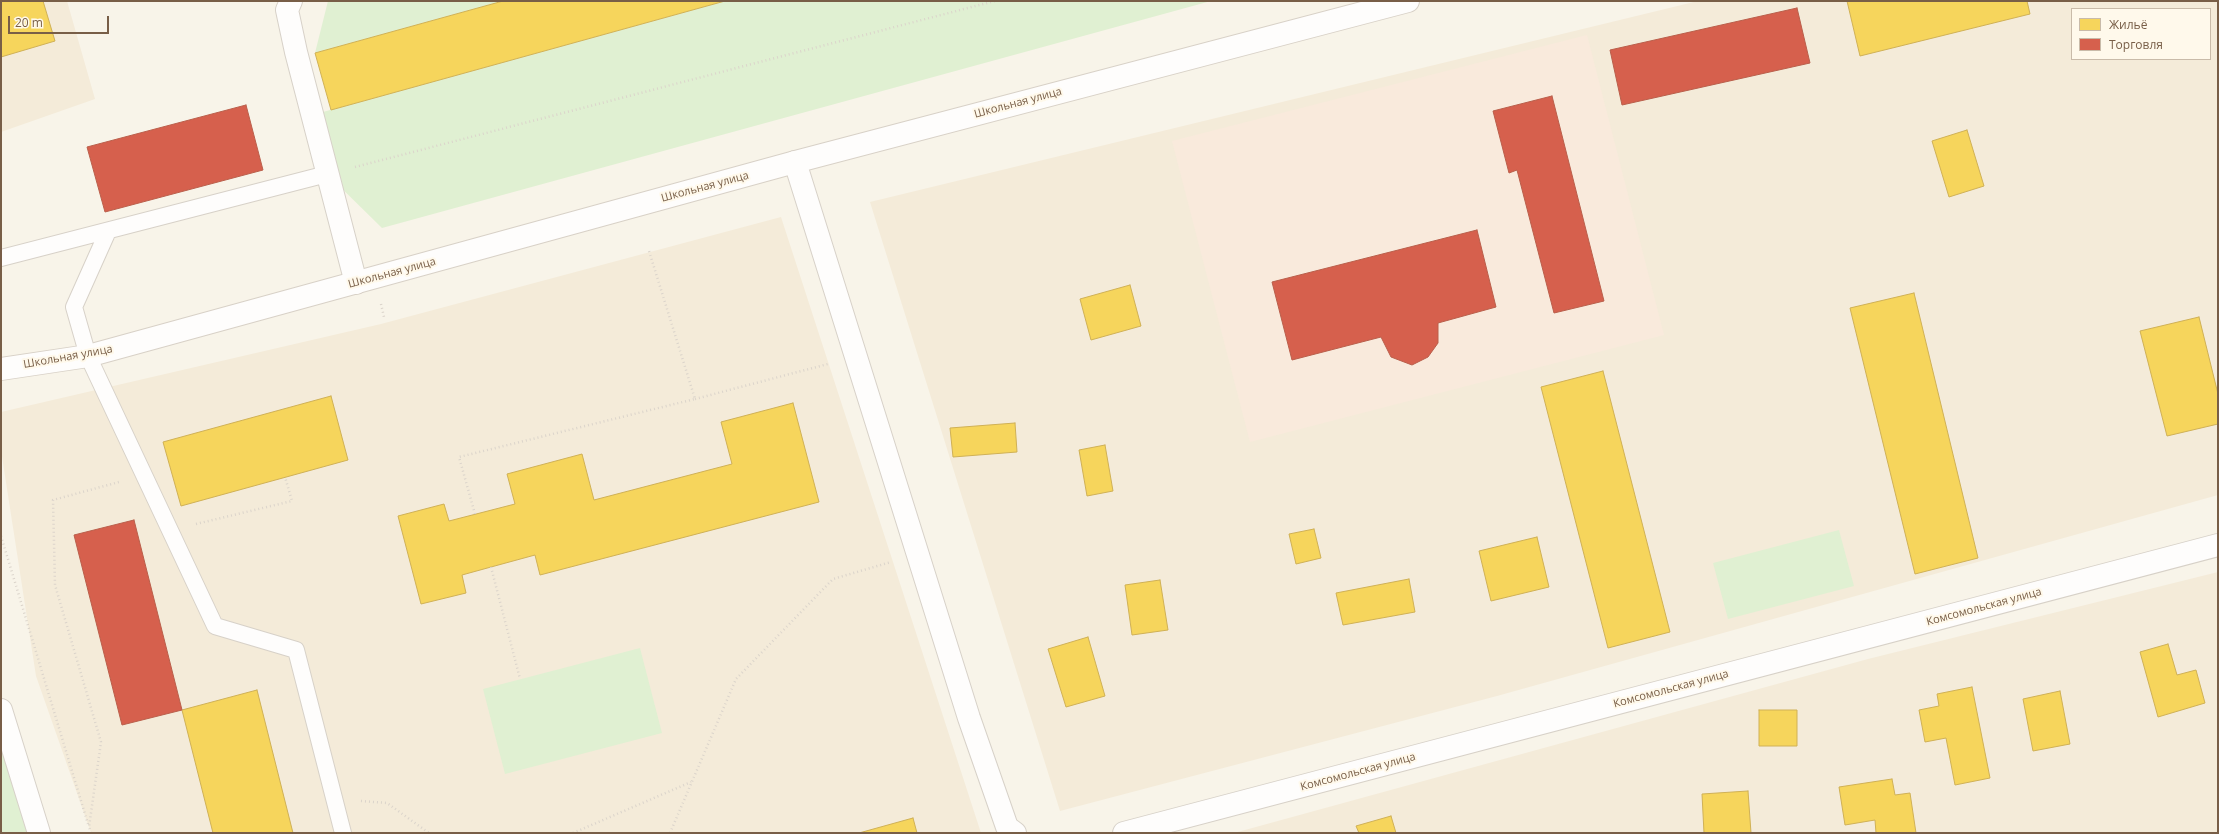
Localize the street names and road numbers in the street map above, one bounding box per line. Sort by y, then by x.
street label: Школьная улица [973,85,1063,121]
street label: Школьная улица [660,169,750,205]
street label: Школьная улица [347,255,437,291]
street label: Школьная улица [22,343,114,371]
street label: Комсомольская улица [1925,585,2043,629]
street label: Комсомольская улица [1612,667,1730,711]
street label: Комсомольская улица [1299,750,1417,794]

